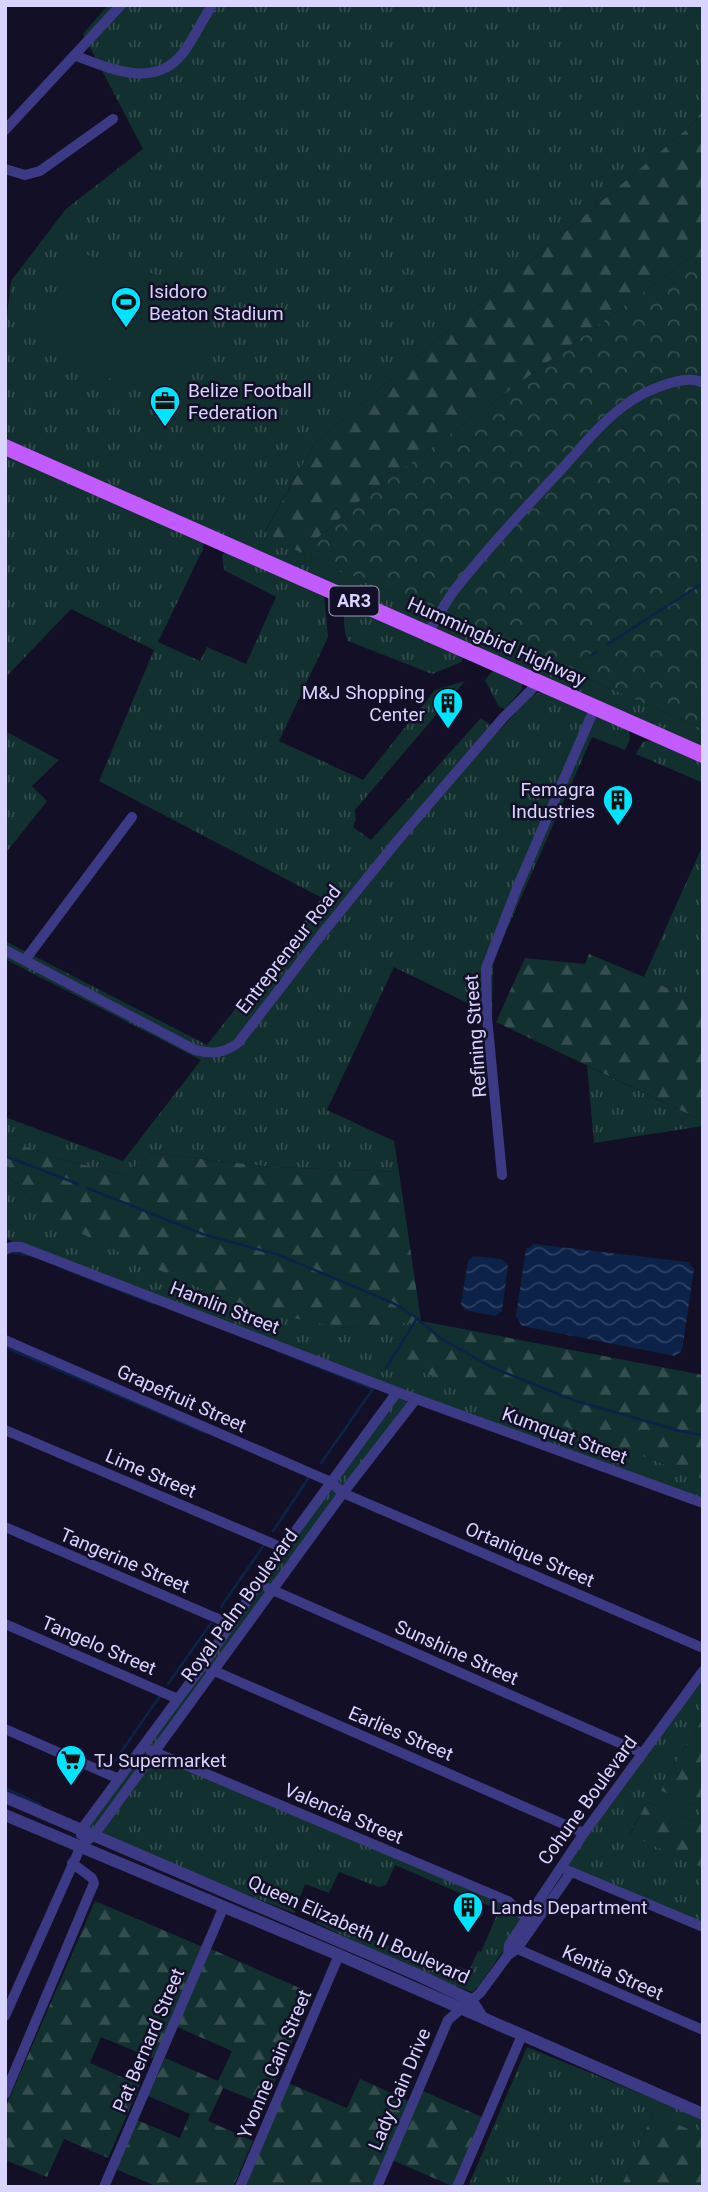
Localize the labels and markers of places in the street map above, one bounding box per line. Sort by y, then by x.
place label: Isidoro Beaton Stadium [149,280,284,325]
sports icon: Isidoro Beaton Stadium [109,285,143,329]
place label: Belize Football Federation [188,379,312,424]
office icon: Belize Football Federation [148,384,182,428]
place label: M&J Shopping Center [302,681,426,726]
building icon: M&J Shopping Center [431,686,465,730]
place label: Femagra Industries [511,778,595,823]
building icon: Femagra Industries [601,783,635,827]
supermarket icon: TJ Supermarket [54,1743,88,1787]
place label: TJ Supermarket [94,1749,226,1772]
building icon: Lands Department [451,1890,485,1934]
place label: Lands Department [491,1896,647,1919]

